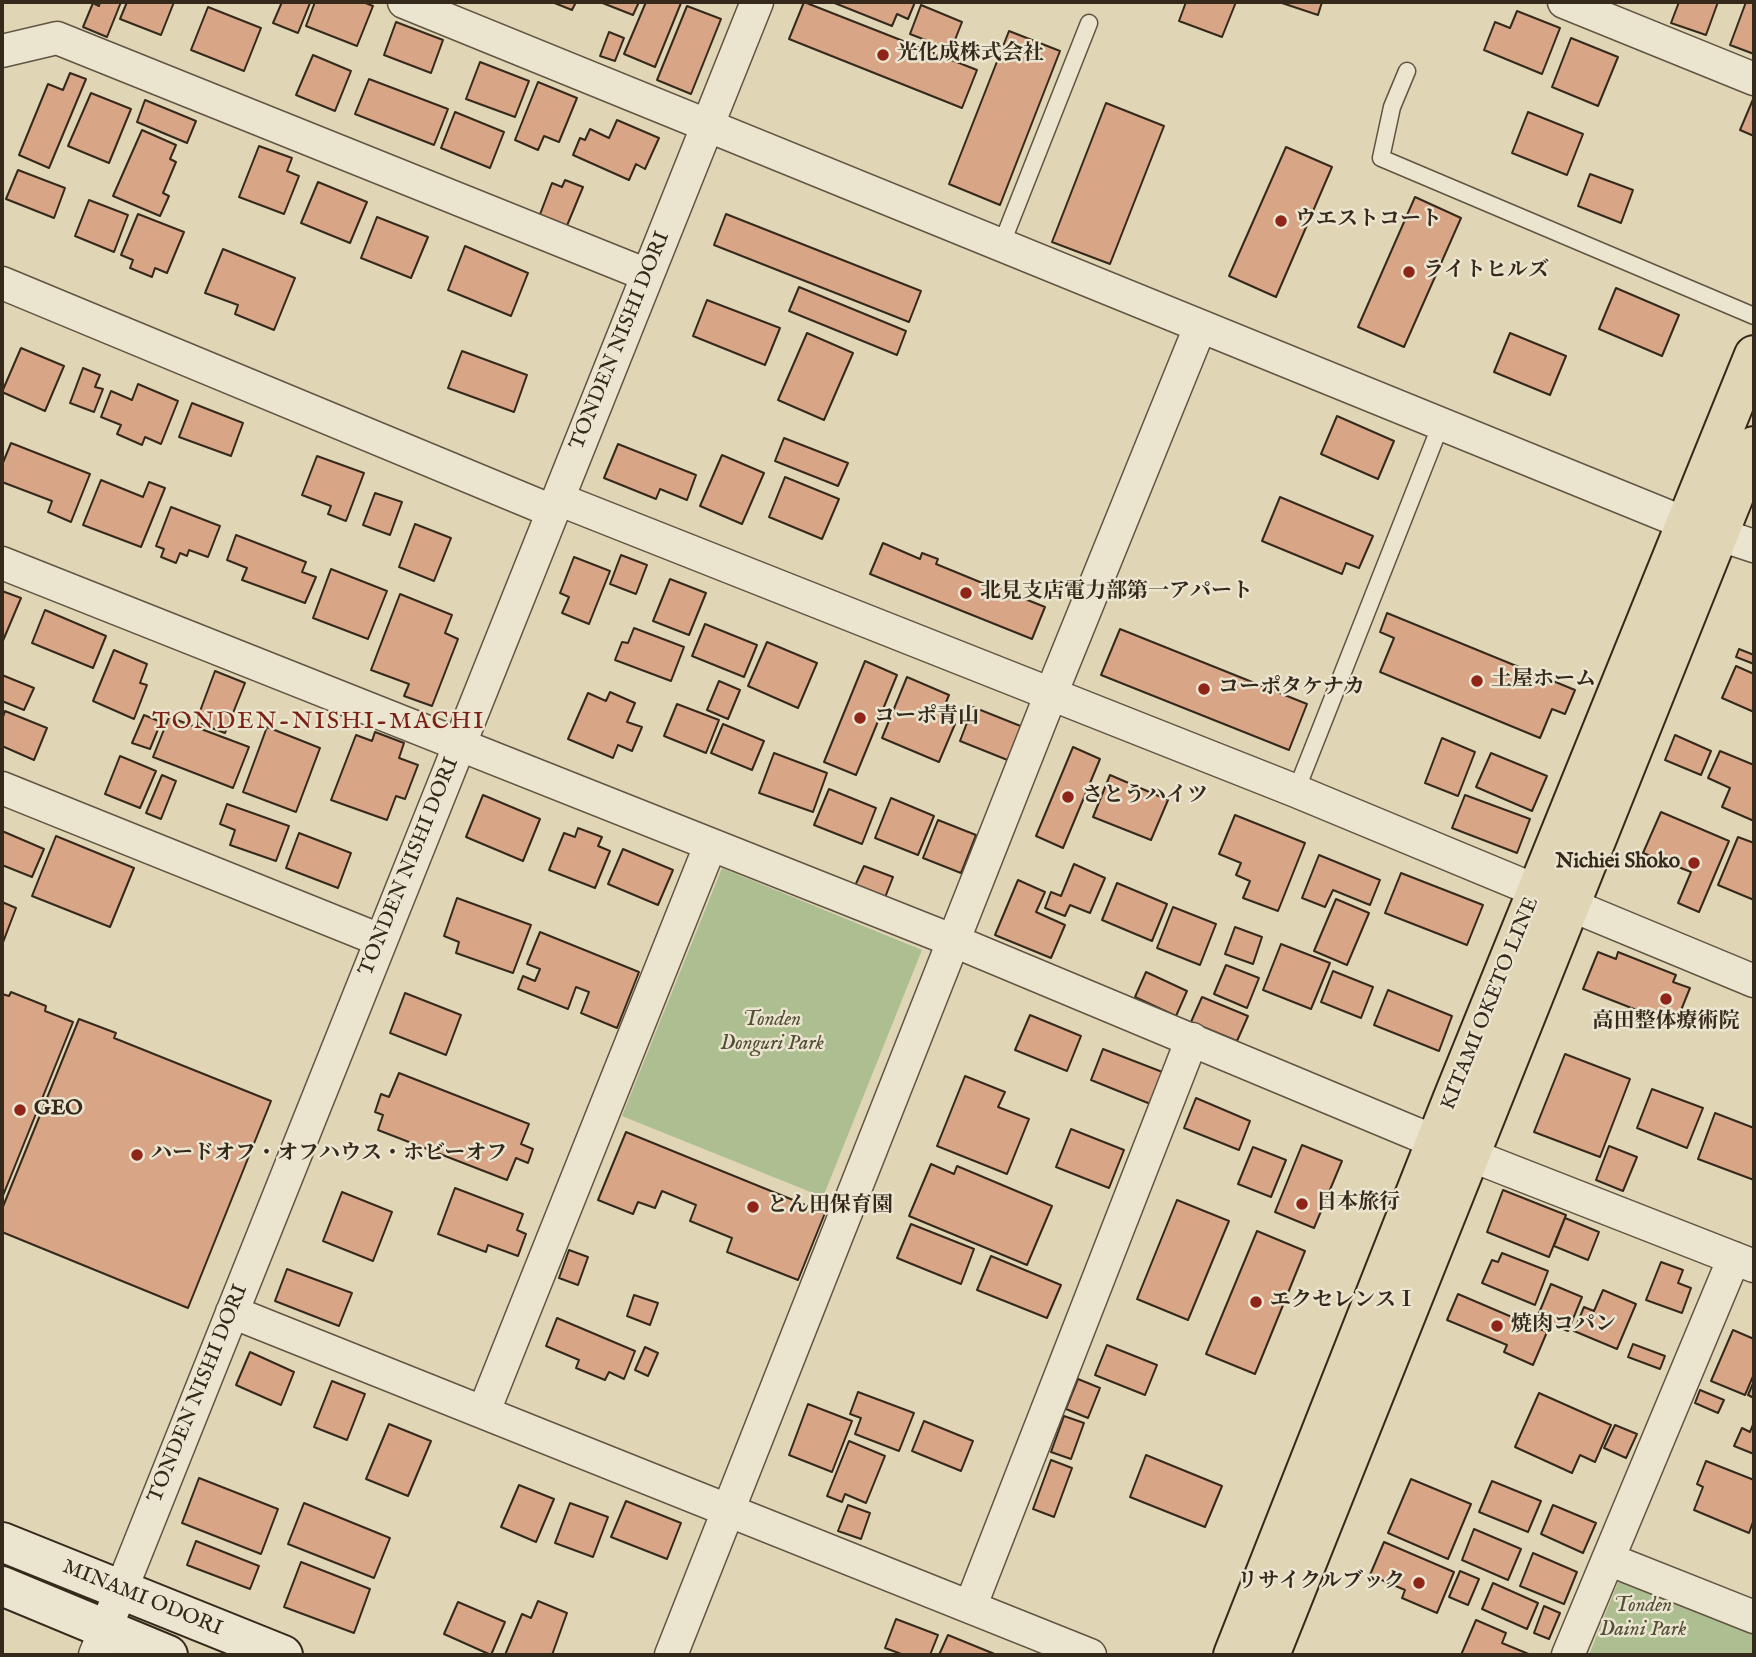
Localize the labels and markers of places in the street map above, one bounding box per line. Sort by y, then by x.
place label: 光化成株式会社 [897,42,1044,68]
marker: 光化成株式会社 [875,47,891,63]
place label: ウエストコート [1295,208,1442,234]
marker: ウエストコート [1273,213,1289,229]
place label: ライトヒルズ [1423,259,1549,285]
marker: ライトヒルズ [1401,264,1417,280]
place label: 北見支店電力部第一アパート [980,580,1253,606]
marker: 北見支店電力部第一アパート [958,585,974,601]
place label: 土屋ホーム [1491,668,1596,694]
marker: 土屋ホーム [1469,673,1485,689]
place label: コーポタケナカ [1218,676,1365,702]
marker: コーポタケナカ [1196,681,1212,697]
place label: コーポ青山 [874,705,979,731]
marker: コーポ青山 [852,710,868,726]
place label: さとうハイツ [1082,784,1208,810]
marker: さとうハイツ [1060,789,1076,805]
place label: Nichiei Shoko [1555,850,1680,876]
marker: Nichiei Shoko [1686,855,1702,871]
marker: 高田整体療術院 [1658,991,1674,1007]
place label: 高田整体療術院 [1593,1010,1739,1036]
place label: GEO [34,1097,83,1123]
marker: GEO [12,1102,28,1118]
place label: ハードオフ・オフハウス・ホビーオフ [151,1142,507,1168]
marker: ハードオフ・オフハウス・ホビーオフ [129,1147,145,1163]
place label: 日本旅行 [1316,1191,1400,1217]
place label: とん田保育園 [767,1194,893,1220]
marker: 日本旅行 [1294,1196,1310,1212]
marker: とん田保育園 [745,1199,761,1215]
place label: エクセレンスⅠ [1270,1289,1417,1315]
marker: エクセレンスⅠ [1248,1294,1264,1310]
place label: 焼肉コパン [1511,1313,1616,1339]
marker: 焼肉コパン [1489,1318,1505,1334]
place label: リサイクルブック [1237,1570,1405,1596]
marker: リサイクルブック [1411,1575,1427,1591]

